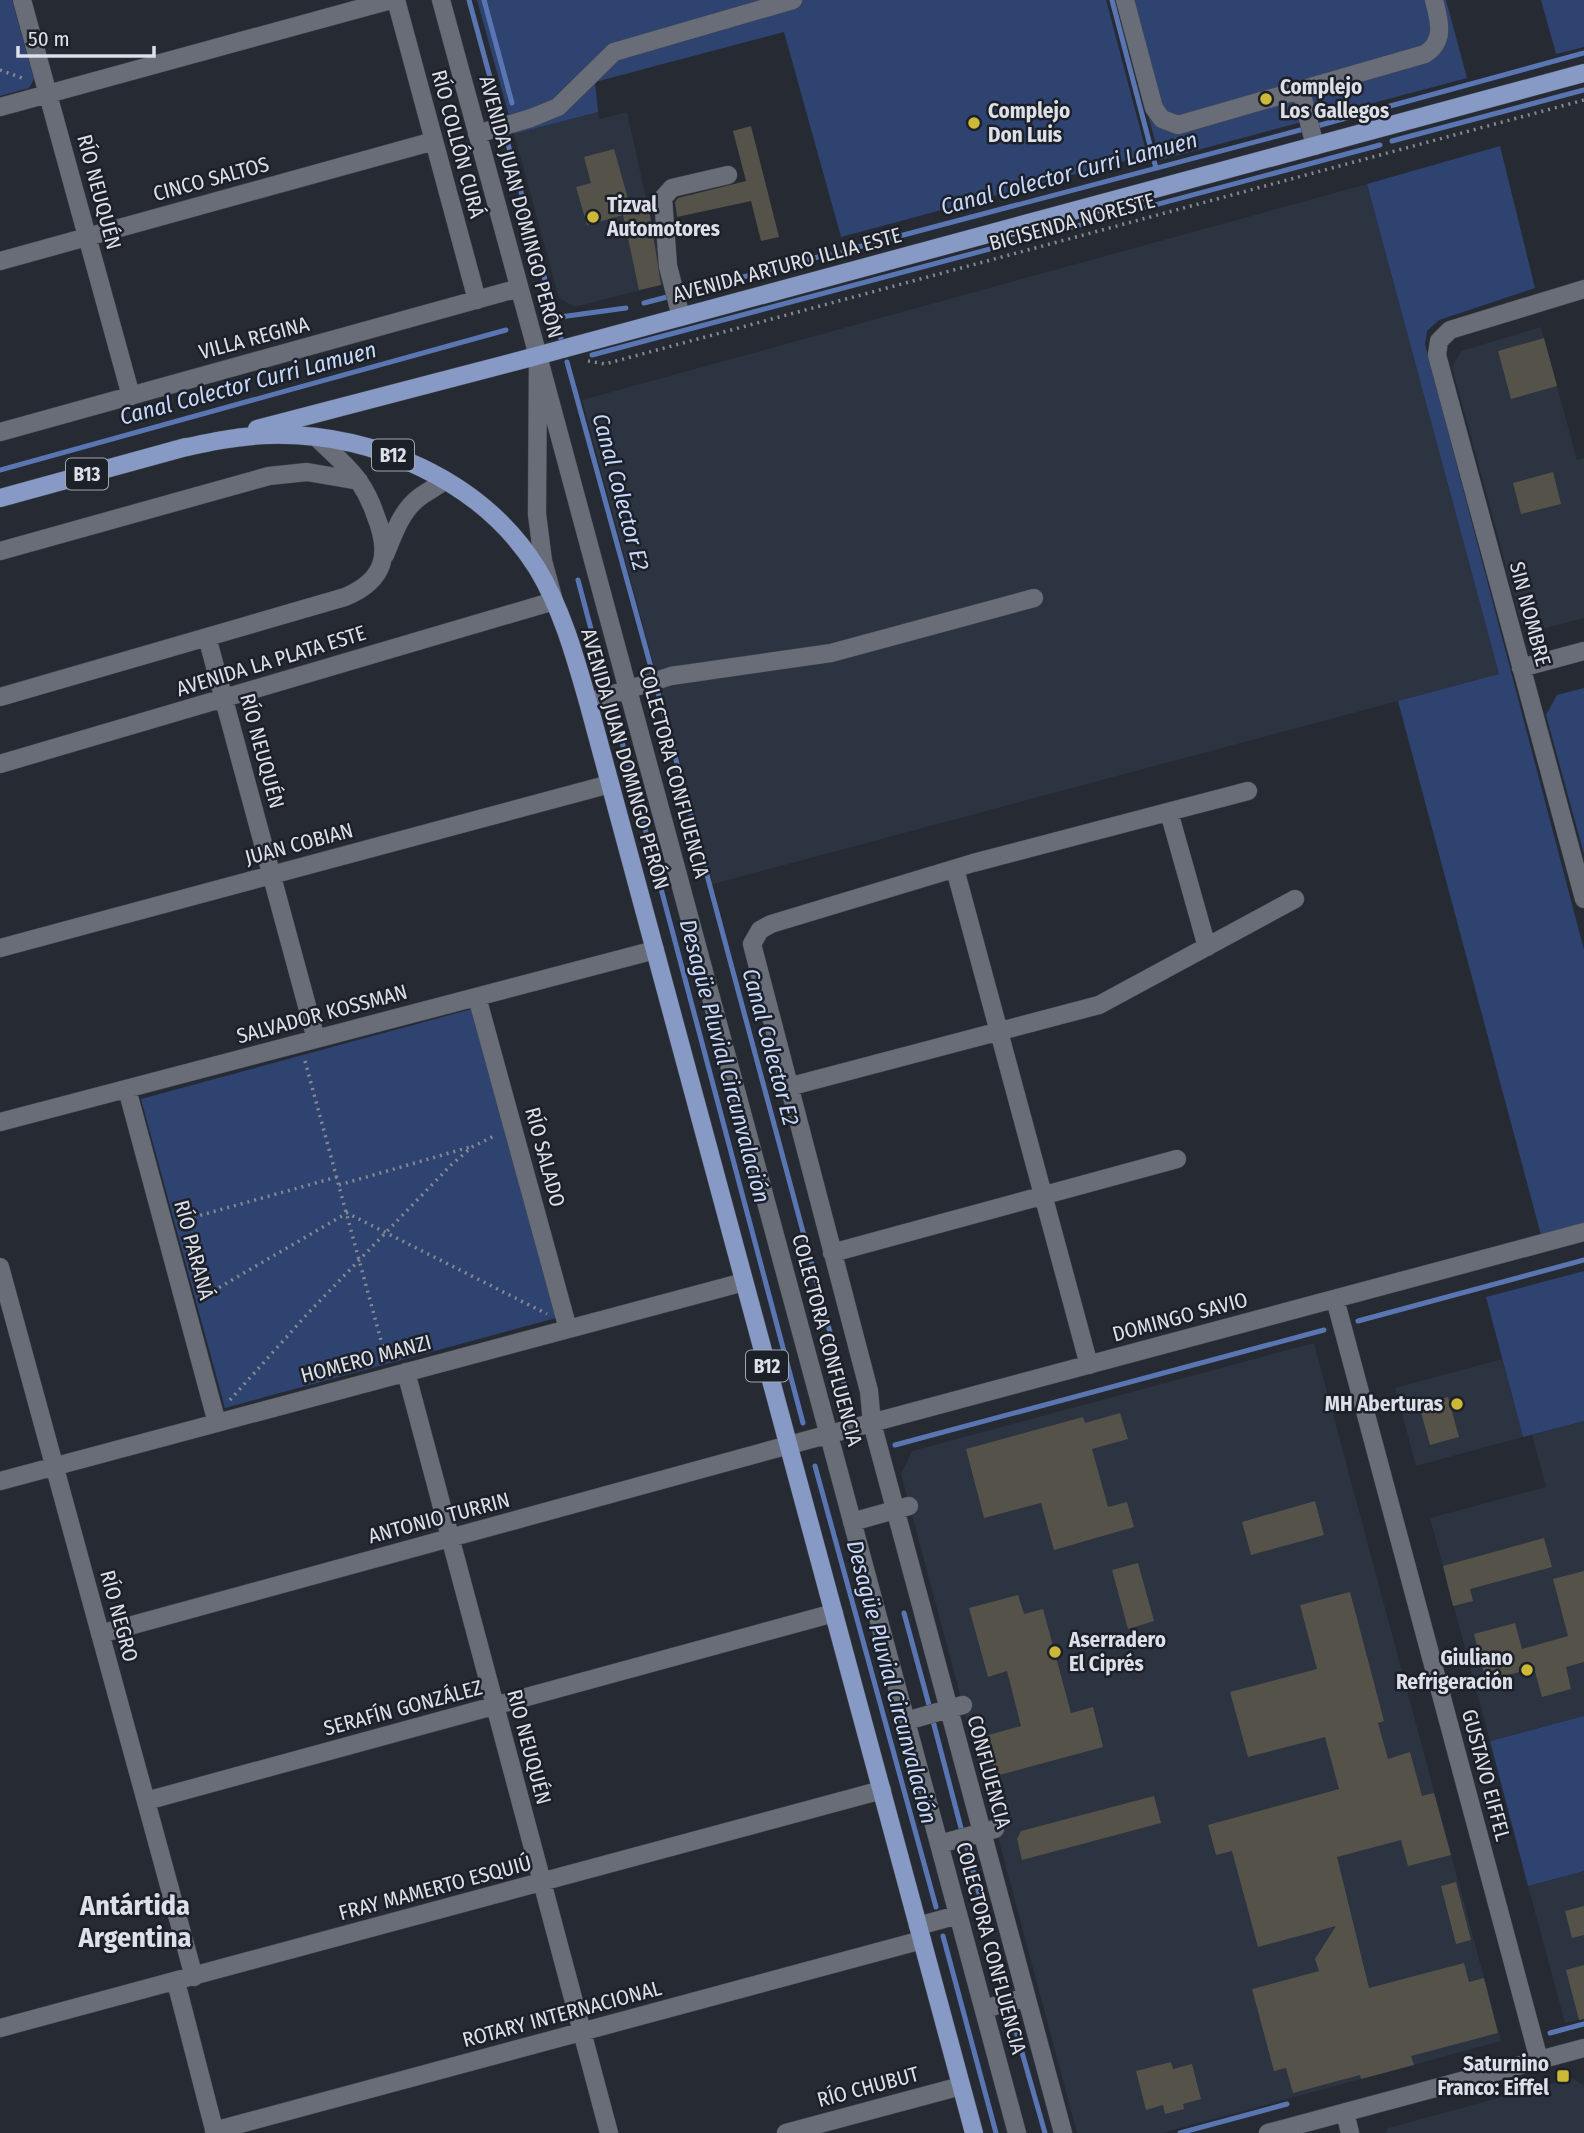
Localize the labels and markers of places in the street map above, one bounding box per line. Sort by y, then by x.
place label: Complejo Los Gallegos [1280,74,1389,124]
marker: Complejo Los Gallegos [1258,91,1274,107]
place label: Complejo Don Luis [988,98,1070,148]
marker: Complejo Don Luis [966,115,982,131]
place label: Tizval Automotores [606,192,720,242]
marker: Tizval Automotores [585,209,601,225]
place label: MH Aberturas [1325,1391,1443,1417]
marker: MH Aberturas [1449,1396,1465,1412]
place label: Aserradero El Ciprés [1068,1627,1166,1677]
marker: Aserradero El Ciprés [1047,1644,1063,1660]
place label: Giuliano Refrigeración [1396,1645,1513,1695]
marker: Giuliano Refrigeración [1519,1662,1535,1678]
place label: Saturnino Franco: Eiffel [1437,2051,1549,2101]
marker: Saturnino Franco: Eiffel [1555,2068,1571,2084]

